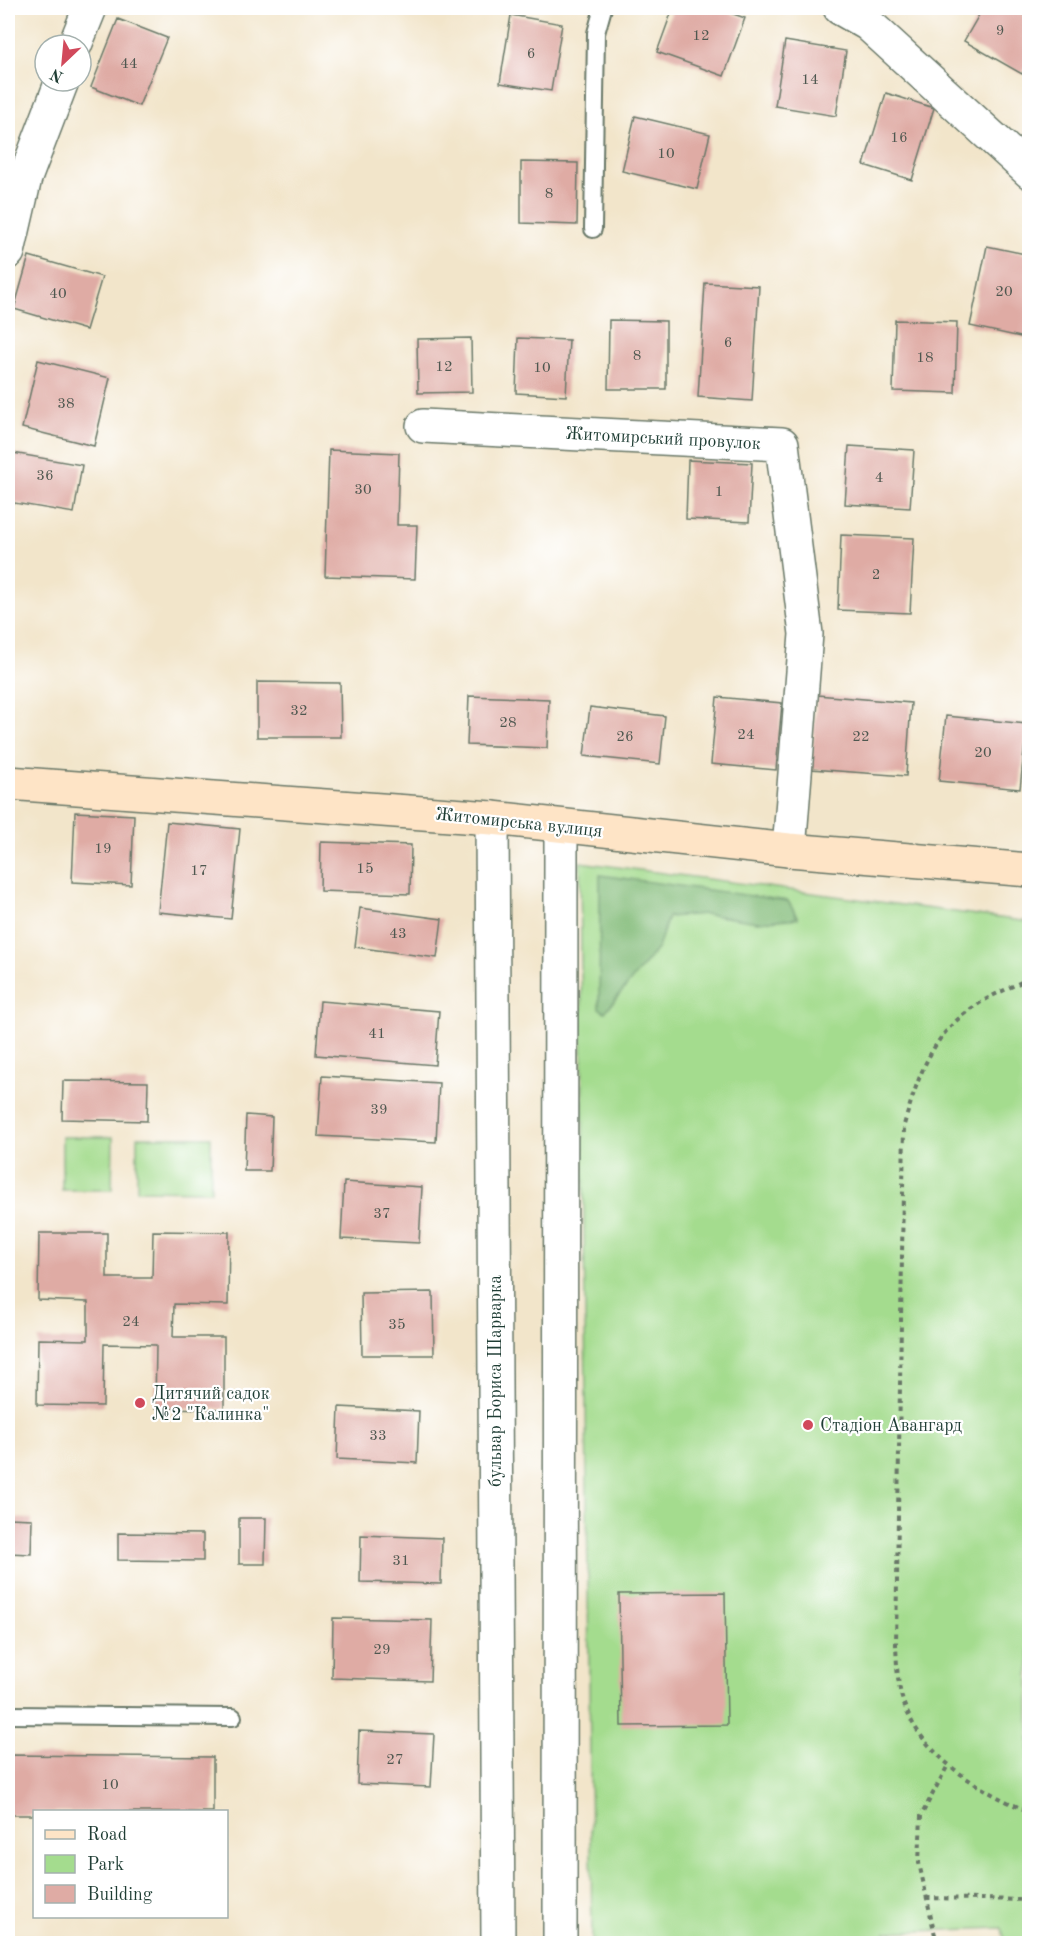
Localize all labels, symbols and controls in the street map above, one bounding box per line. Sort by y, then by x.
house number: 9 [996,24,1004,39]
house number: 12 [692,29,710,44]
north arrow [33,33,93,93]
house number: 6 [527,47,535,62]
house number: 44 [120,57,138,72]
text: N [48,64,66,85]
house number: 14 [801,73,819,88]
house number: 16 [890,131,908,146]
house number: 10 [657,147,675,162]
house number: 8 [545,187,553,202]
house number: 20 [995,285,1013,300]
house number: 40 [49,287,67,302]
house number: 6 [724,336,732,351]
house number: 8 [633,349,641,364]
house number: 18 [916,351,934,366]
house number: 12 [435,360,453,375]
house number: 10 [533,361,551,376]
house number: 38 [57,397,75,412]
street label: Житомирський провулок [565,425,761,453]
house number: 36 [36,469,54,484]
house number: 4 [875,471,883,486]
house number: 30 [354,483,372,498]
house number: 1 [715,485,723,500]
house number: 2 [872,568,880,583]
house number: 32 [290,704,308,719]
house number: 28 [499,716,517,731]
house number: 24 [737,728,755,743]
house number: 26 [616,730,634,745]
house number: 22 [852,730,870,745]
house number: 20 [974,746,992,761]
street label: Житомирська вулиця [434,805,603,841]
house number: 19 [94,842,112,857]
house number: 15 [356,862,374,877]
house number: 17 [190,864,208,879]
house number: 43 [389,927,407,942]
house number: 41 [368,1027,386,1042]
house number: 39 [370,1103,388,1118]
house number: 37 [373,1207,391,1222]
street label: бульвар Бориса Шарварка [487,1275,505,1487]
house number: 24 [122,1315,140,1330]
house number: 35 [388,1318,406,1333]
place label: Дитячий садок №2 "Калинка" [152,1385,270,1424]
marker: Дитячий садок №2 "Калинка" [133,1396,147,1410]
place label: Стадіон Авангард [820,1417,962,1435]
marker: Стадіон Авангард [801,1418,815,1432]
house number: 33 [369,1429,387,1444]
house number: 31 [392,1554,410,1569]
house number: 29 [373,1643,391,1658]
house number: 27 [386,1753,404,1768]
house number: 10 [101,1778,119,1793]
legend [33,1810,228,1918]
text: Road [87,1826,127,1844]
text: Park [87,1856,124,1874]
text: Building [87,1886,153,1904]

